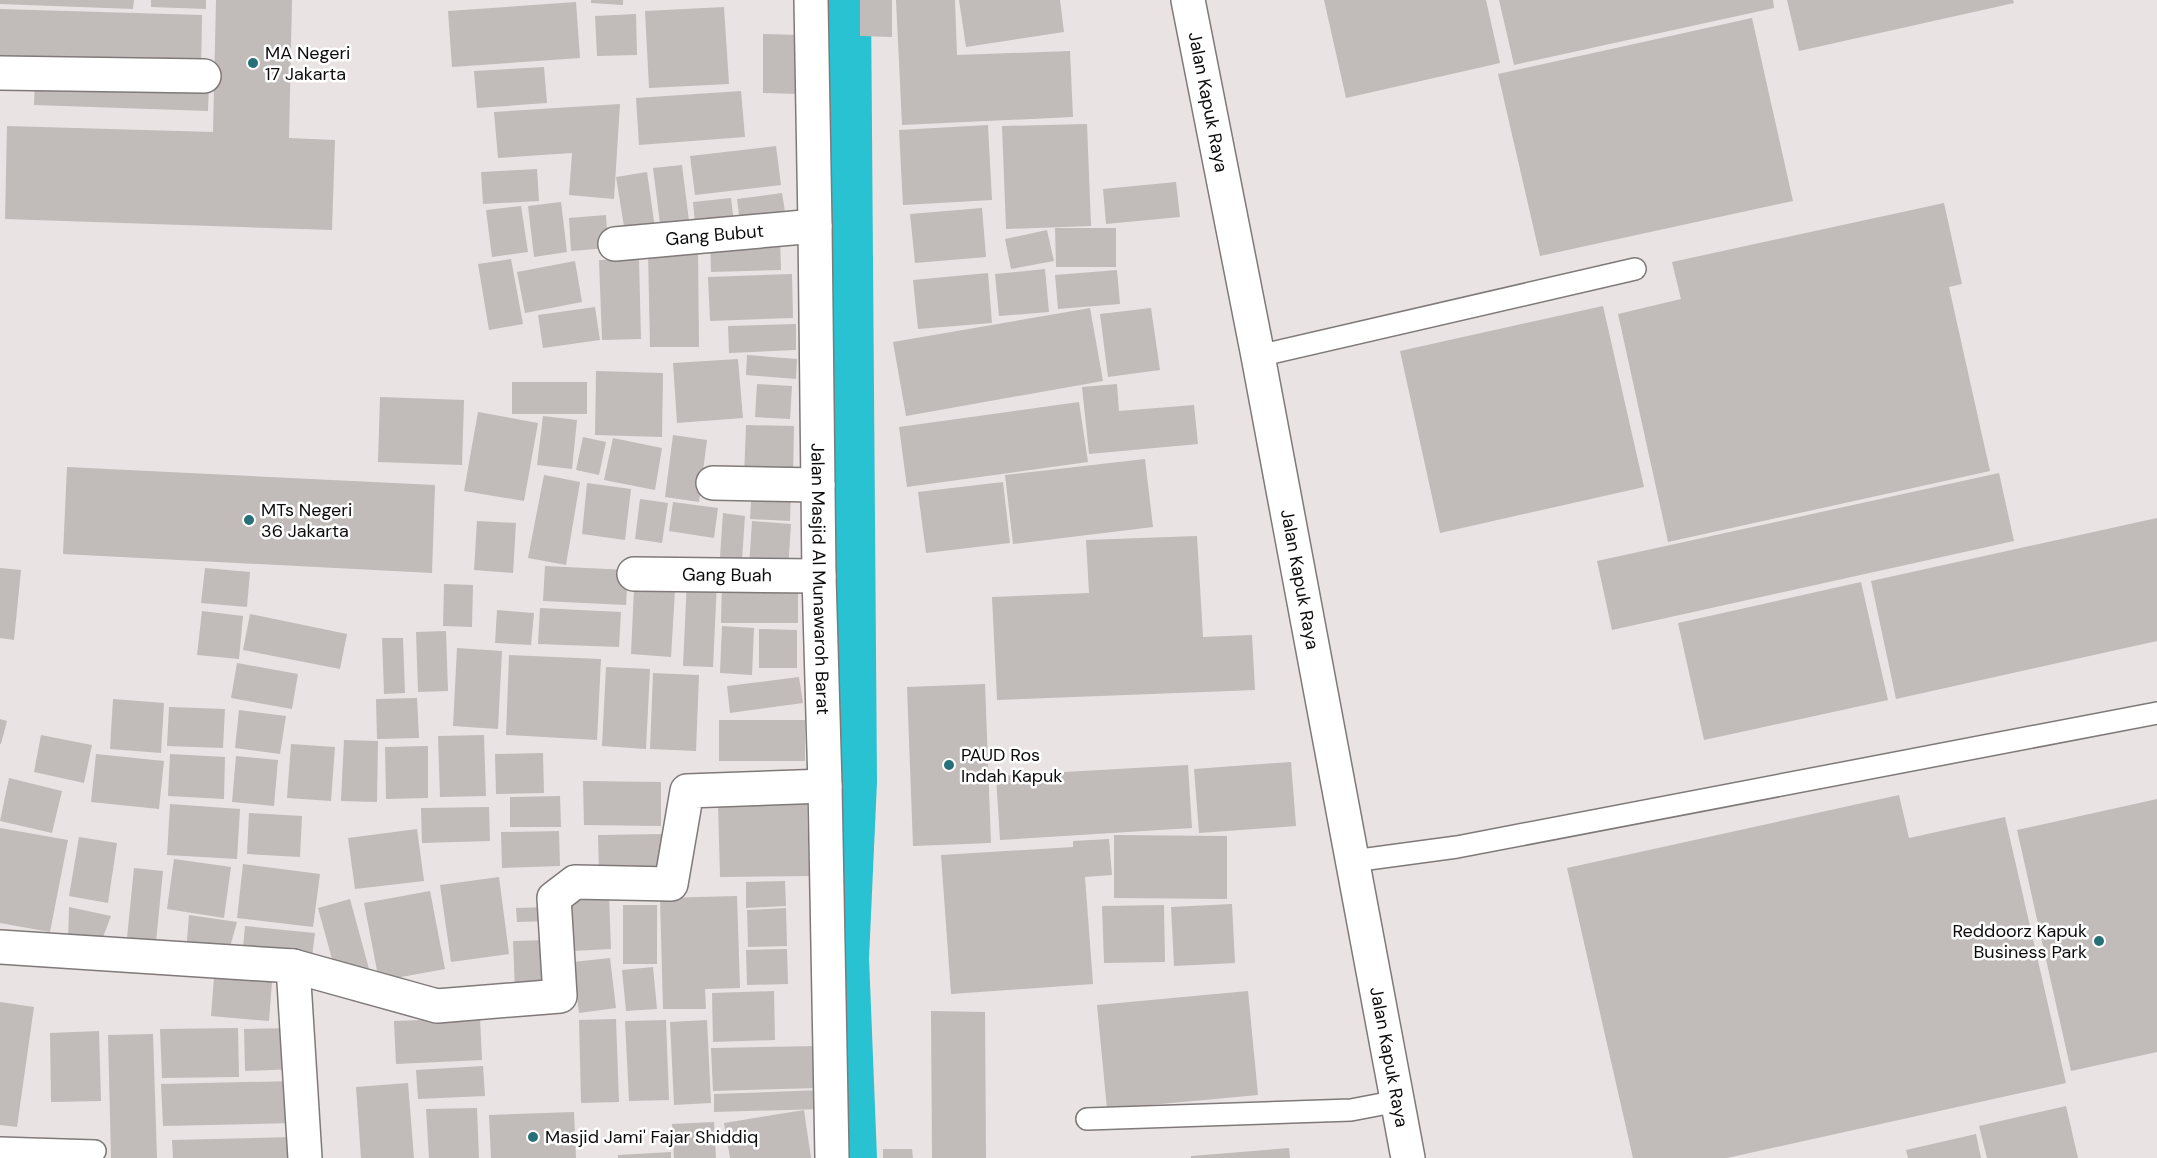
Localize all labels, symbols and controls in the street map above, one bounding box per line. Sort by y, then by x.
street label: Jalan Kapuk Raya [1183,30,1234,174]
place label: MA Negeri 17 Jakarta [265,41,350,86]
marker: MA Negeri 17 Jakarta [246,56,260,70]
street label: Gang Bubut [664,219,765,251]
street label: Jalan Masjid Al Munawaroh Barat [805,443,835,715]
place label: MTs Negeri 36 Jakarta [261,498,352,543]
street label: Jalan Kapuk Raya [1275,507,1325,652]
marker: MTs Negeri 36 Jakarta [242,513,256,527]
street label: Gang Buah [682,563,772,587]
place label: PAUD Ros Indah Kapuk [961,743,1062,788]
marker: PAUD Ros Indah Kapuk [942,758,956,772]
place label: Reddoorz Kapuk Business Park [1952,919,2087,964]
marker: Reddoorz Kapuk Business Park [2092,934,2106,948]
street label: Jalan Kapuk Raya [1364,985,1414,1129]
place label: Masjid Jami' Fajar Shiddiq [545,1125,758,1149]
marker: Masjid Jami' Fajar Shiddiq [526,1130,540,1144]

